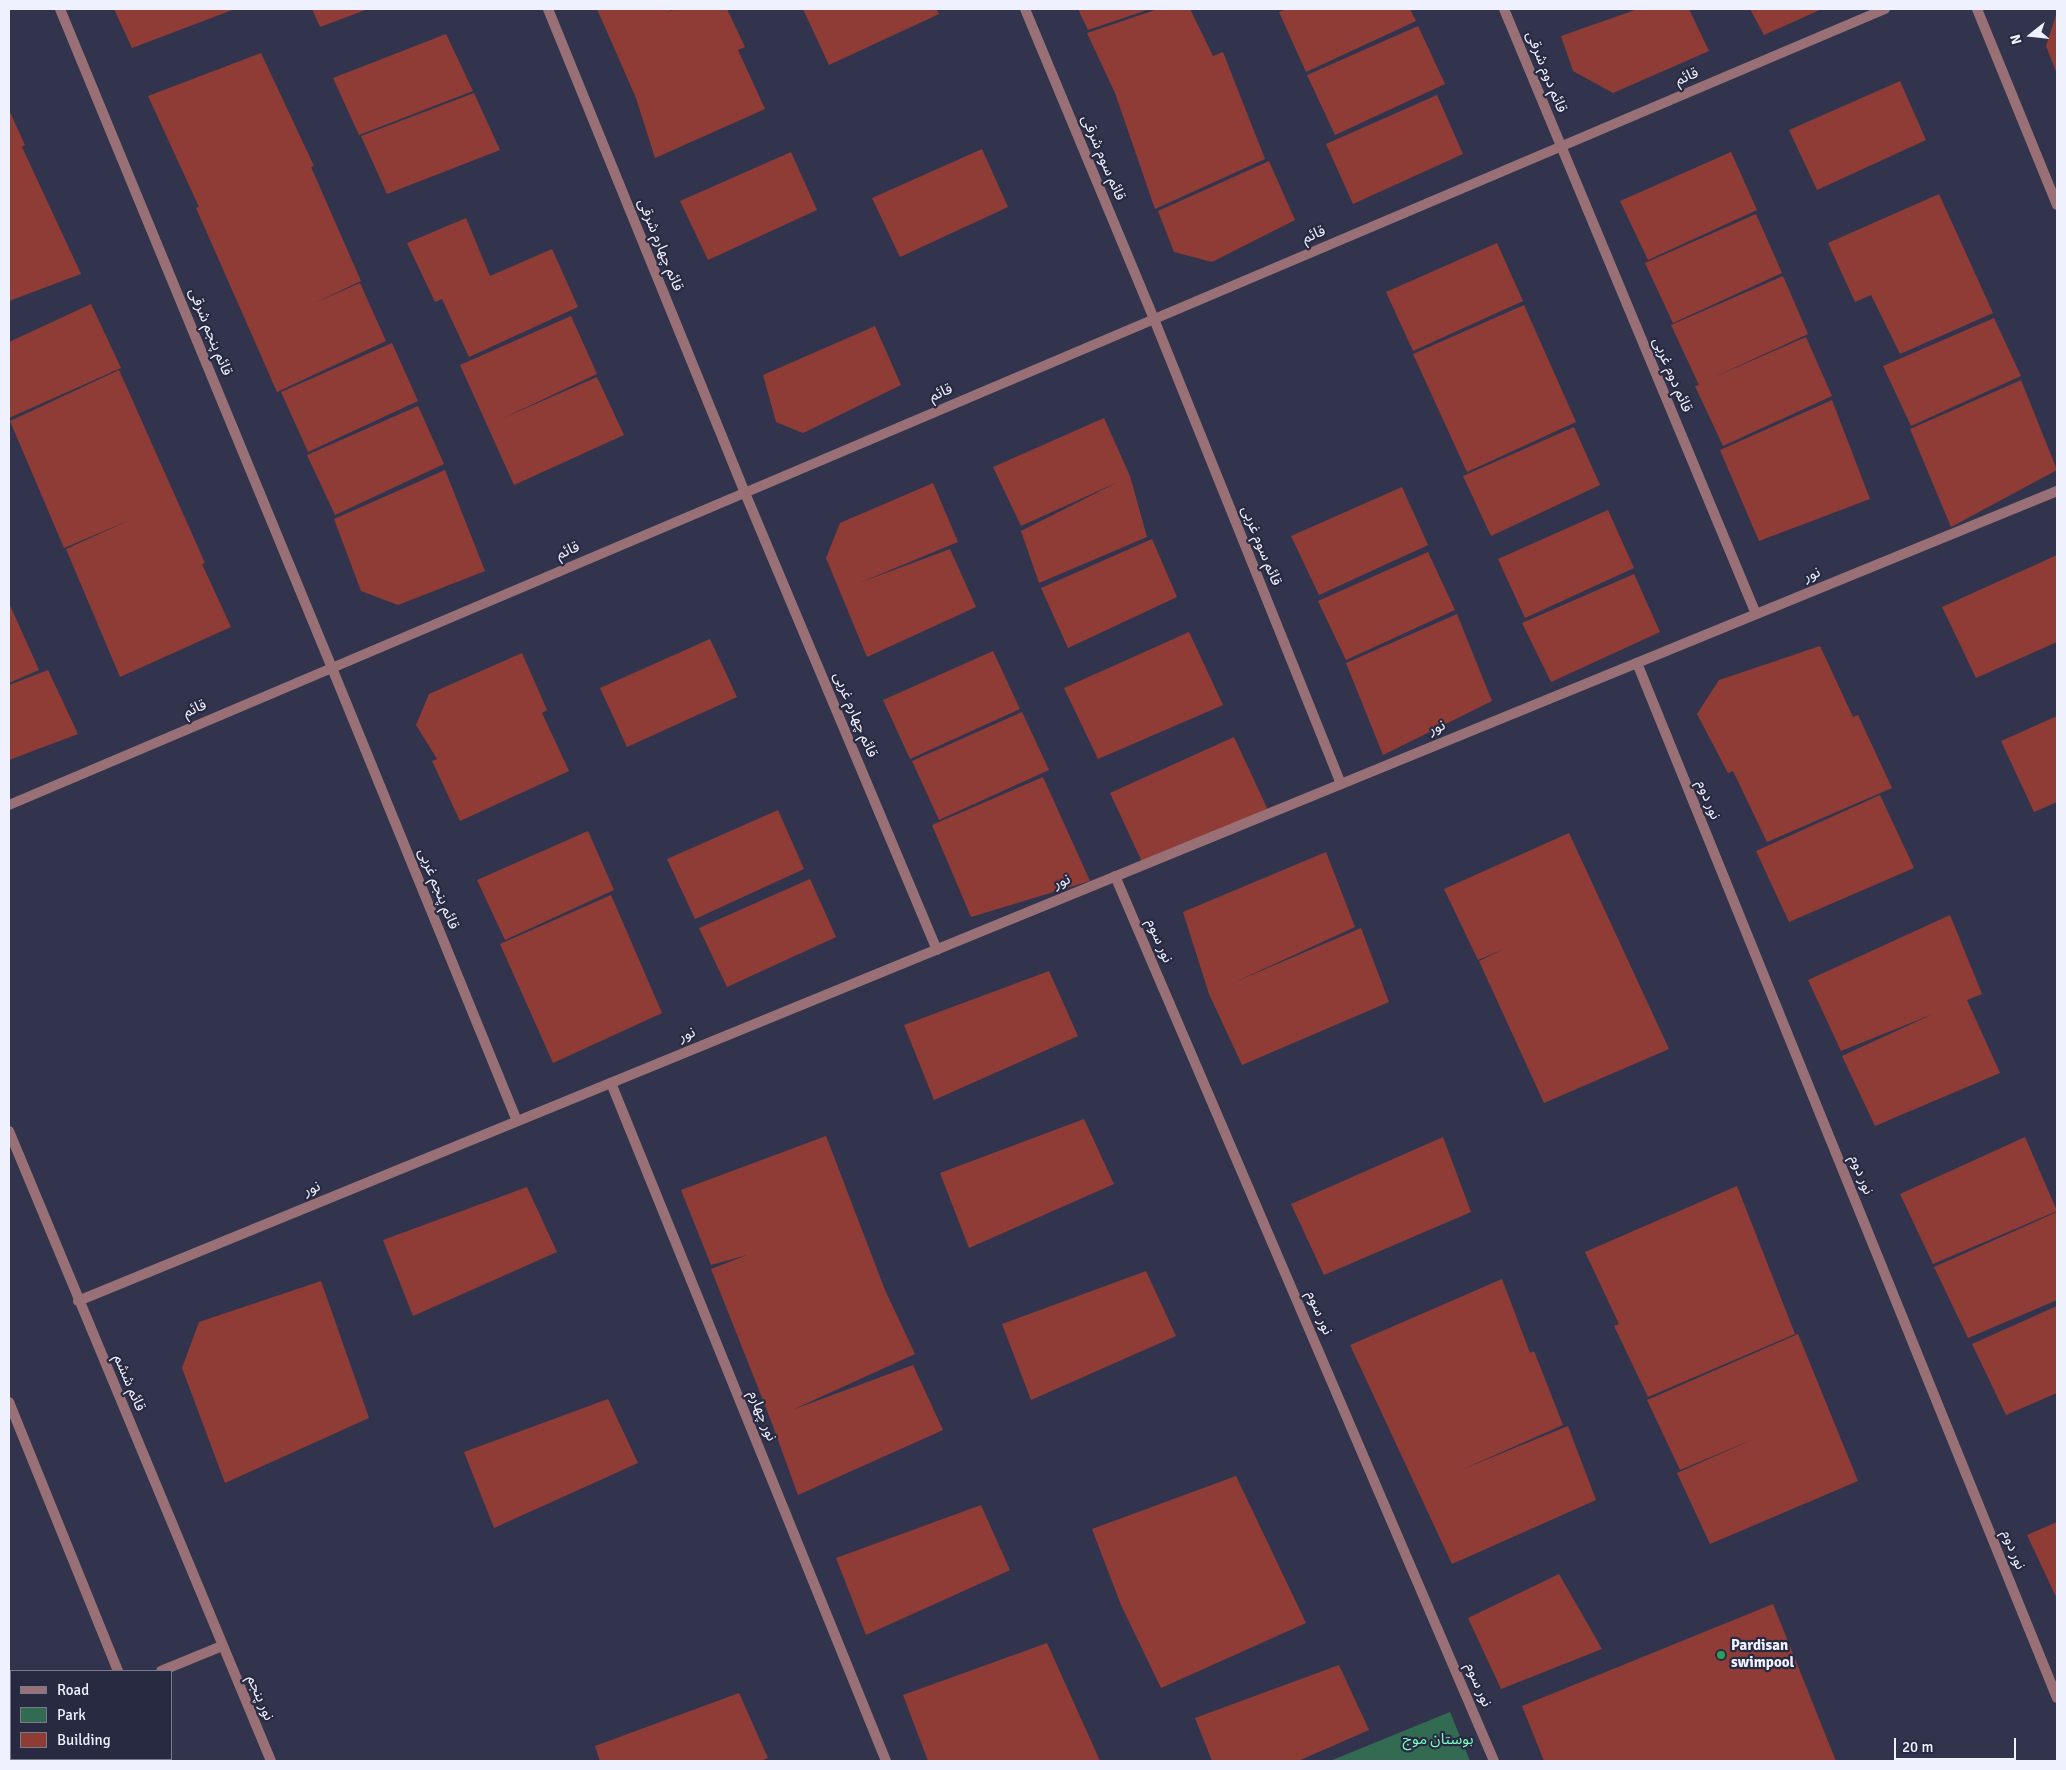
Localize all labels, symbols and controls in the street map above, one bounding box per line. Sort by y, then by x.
north arrow [2006,10,2056,60]
street label: قائم دوم شرقی [1522,29,1570,115]
text: N [2007,32,2026,46]
street label: قائم [1673,64,1701,90]
street label: قائم سوم شرقی [1077,112,1129,204]
street label: قائم چهارم شرقی [633,196,687,294]
street label: قائم [1300,222,1328,248]
street label: قائم پنجم شرقی [184,286,236,378]
street label: قائم دوم غربی [1648,335,1696,415]
street label: قائم [927,380,955,406]
street label: قائم سوم غربی [1237,504,1285,588]
street label: قائم [554,538,582,564]
street label: نور [1801,564,1823,586]
street label: قائم چهارم غربی [829,670,881,760]
street label: قائم [181,696,209,722]
street label: نور [1426,717,1448,739]
street label: نور دوم [1692,778,1724,822]
street label: قائم پنجم غربی [414,846,462,932]
street label: نور [1051,871,1073,893]
street label: نور سوم [1142,916,1176,966]
street label: نور [676,1024,698,1046]
street label: نور دوم [1845,1153,1877,1197]
street label: نور [301,1178,323,1200]
street label: نور سوم [1302,1288,1336,1338]
street label: قائم ششم [109,1352,149,1414]
street label: نور چهارم [744,1388,780,1444]
street label: نور دوم [1997,1528,2029,1572]
place label: Pardisan swimpool [1731,1637,1794,1672]
marker: Pardisan swimpool [1715,1649,1727,1661]
street label: نور سوم [1461,1660,1495,1710]
legend [10,1670,172,1760]
street label: نور پنجم [242,1673,278,1723]
text: Road [57,1681,89,1699]
text: Park [57,1706,86,1724]
scale bar [1896,1728,2018,1760]
text: Building [57,1731,111,1749]
park label: بوستان موج [1403,1731,1473,1749]
text: 20 m [1902,1738,1933,1756]

